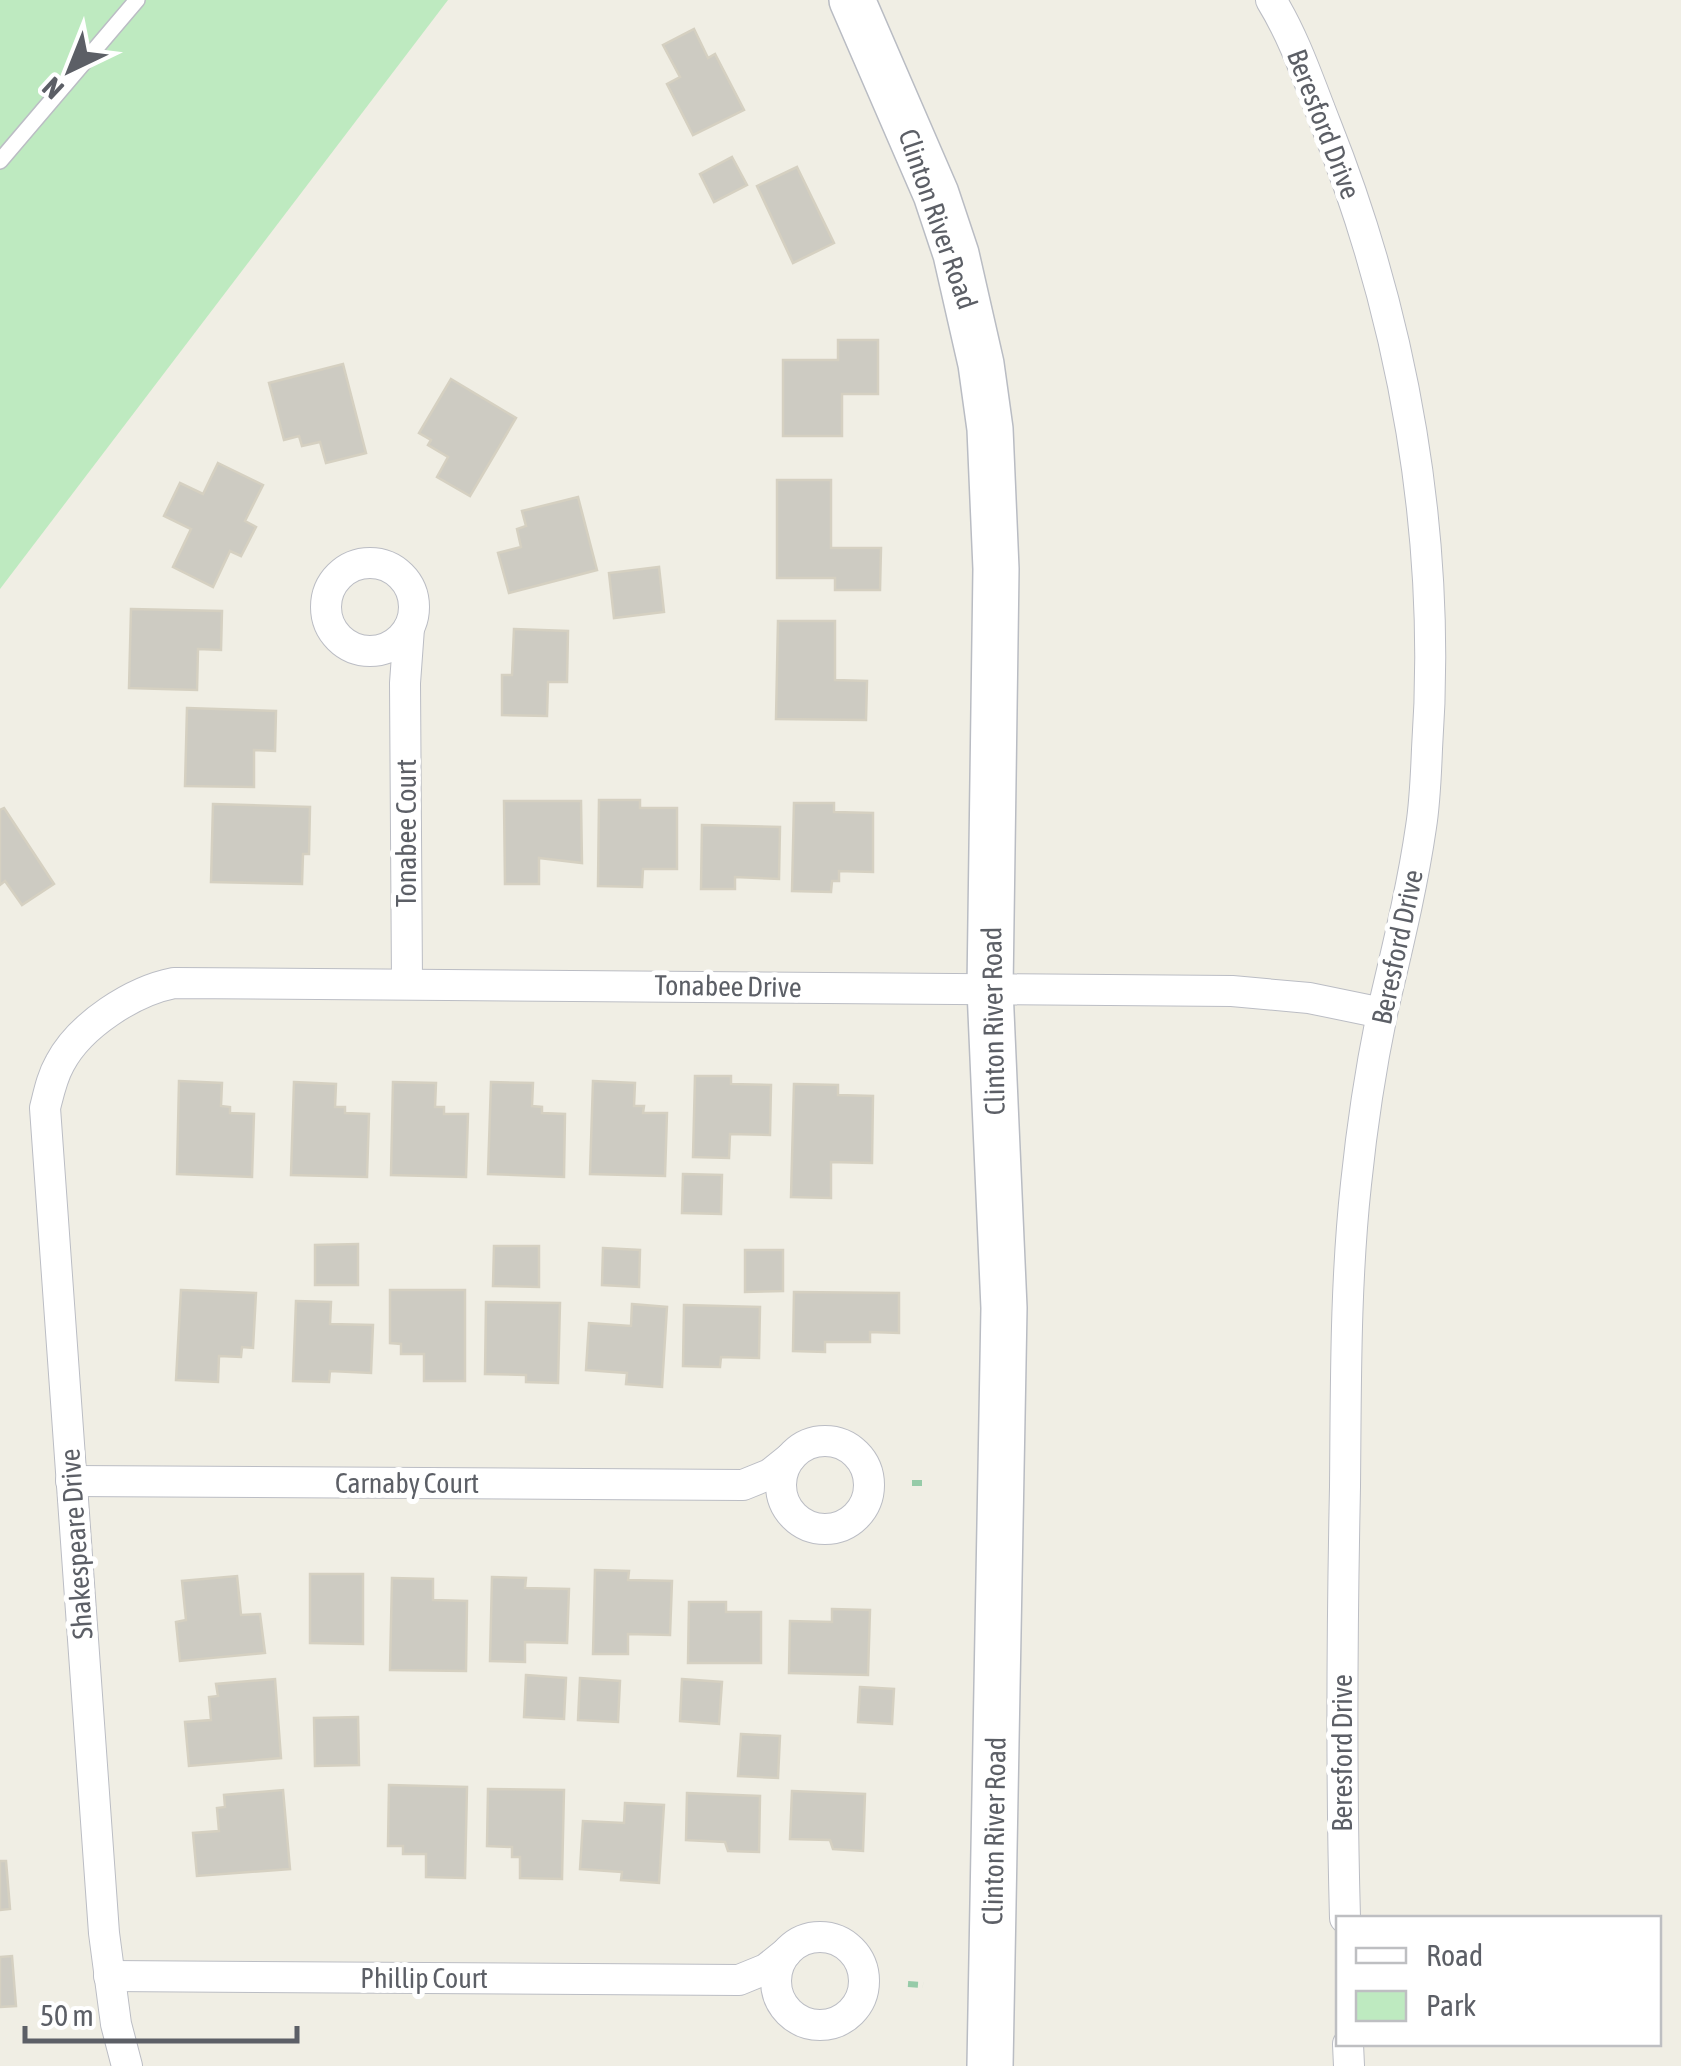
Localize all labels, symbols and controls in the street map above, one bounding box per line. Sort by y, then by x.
north arrow [20,20,120,120]
street label: Beresford Drive [1281,45,1367,203]
text: N [36,71,70,106]
street label: Clinton River Road [892,125,984,313]
street label: Tonabee Court [390,759,422,907]
street label: Beresford Drive [1365,867,1429,1027]
street label: Clinton River Road [975,927,1011,1115]
street label: Tonabee Drive [654,969,802,1003]
street label: Shakespeare Drive [53,1448,99,1640]
street label: Carnaby Court [335,1467,479,1499]
street label: Beresford Drive [1326,1674,1358,1832]
street label: Clinton River Road [976,1737,1012,1925]
legend [1336,1916,1661,2046]
text: Road [1426,1938,1483,1972]
street label: Phillip Court [360,1962,488,1994]
scale bar [25,1981,298,2043]
text: Park [1426,1988,1476,2022]
text: 50 m [40,1998,94,2032]

